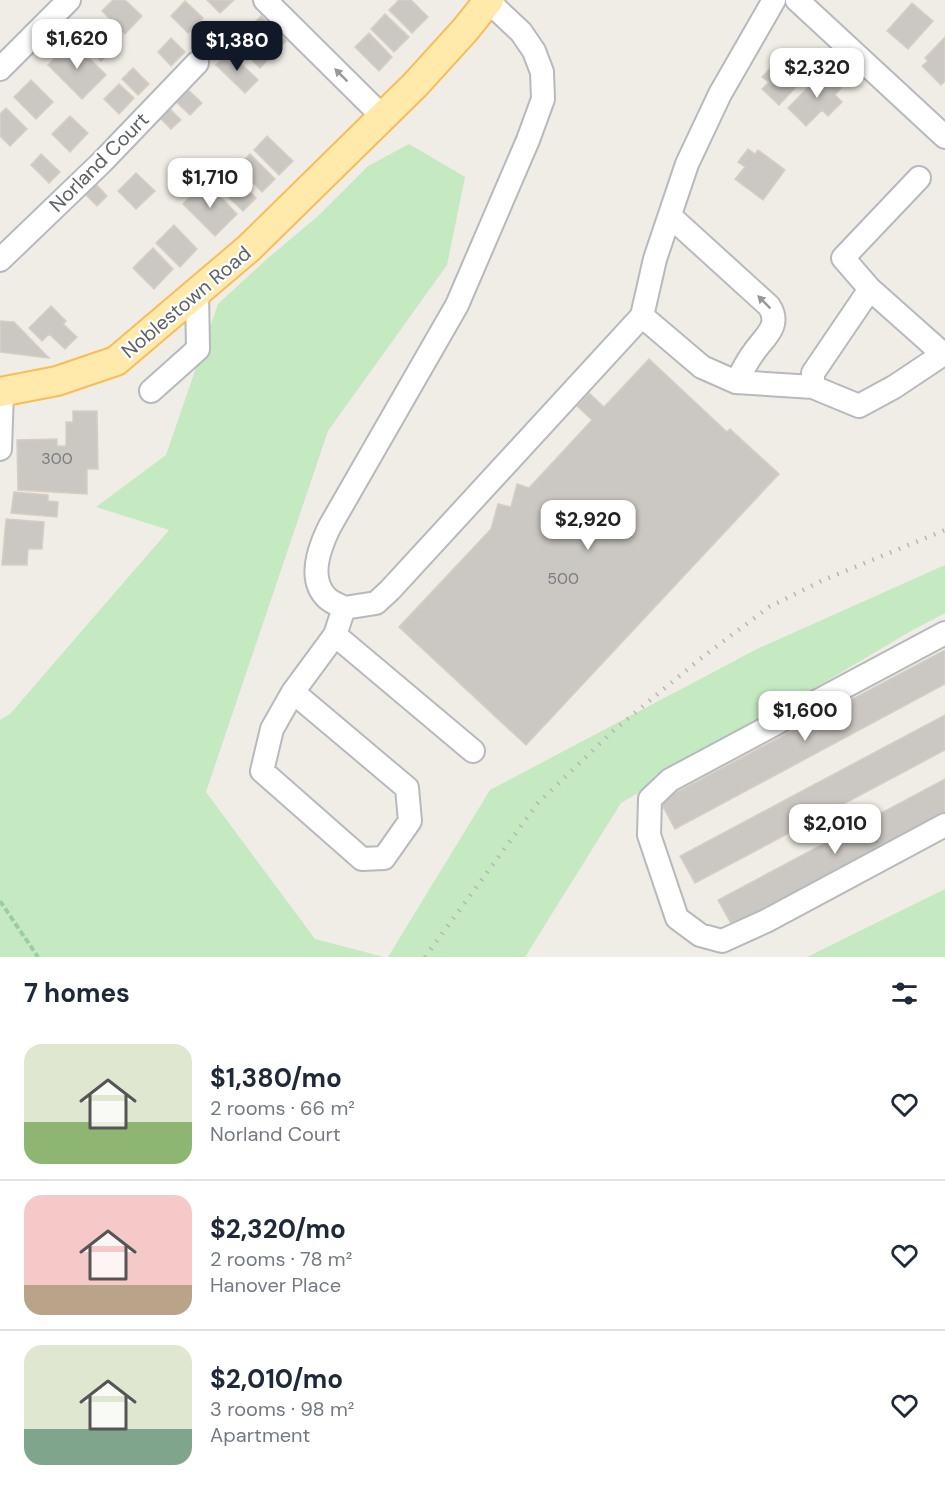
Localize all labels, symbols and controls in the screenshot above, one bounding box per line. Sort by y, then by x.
pin: $1,620 [28,19,126,70]
pin: $1,380 [188,21,286,72]
text: $1,620 [46,25,108,51]
text: $1,380 [205,27,269,53]
pin: $2,320 [768,48,866,99]
text: $2,320 [784,54,850,80]
one-way arrow [334,68,348,83]
street label: Norland Court [44,107,154,217]
pin: $1,710 [161,158,259,209]
text: $1,710 [182,164,238,190]
street label: Noblestown Road [116,240,256,364]
one-way arrow [756,295,771,309]
house number: 300 [41,448,73,469]
pin: $2,920 [539,500,637,551]
text: $2,920 [555,506,621,532]
house number: 500 [547,568,579,589]
pin: $1,600 [756,691,854,742]
text: $1,600 [772,697,838,723]
pin: $2,010 [786,804,884,855]
text: $2,010 [803,810,867,836]
text: 7 homes [24,976,130,1010]
icon: filters [888,977,921,1010]
text: $1,380/mo [210,1061,342,1095]
icon: home [72,1068,144,1140]
icon: heart [888,1088,921,1121]
text: 2 rooms · 66 m² [210,1095,355,1121]
text: Norland Court [210,1121,341,1147]
text: $2,320/mo [210,1212,346,1246]
icon: home [72,1219,144,1291]
icon: heart [888,1239,921,1272]
text: 2 rooms · 78 m² [210,1246,352,1272]
text: Hanover Place [210,1272,341,1298]
text: $2,010/mo [210,1362,343,1396]
icon: home [72,1369,144,1441]
icon: heart [888,1389,921,1422]
text: 3 rooms · 98 m² [210,1396,354,1422]
text: Apartment [210,1422,310,1448]

